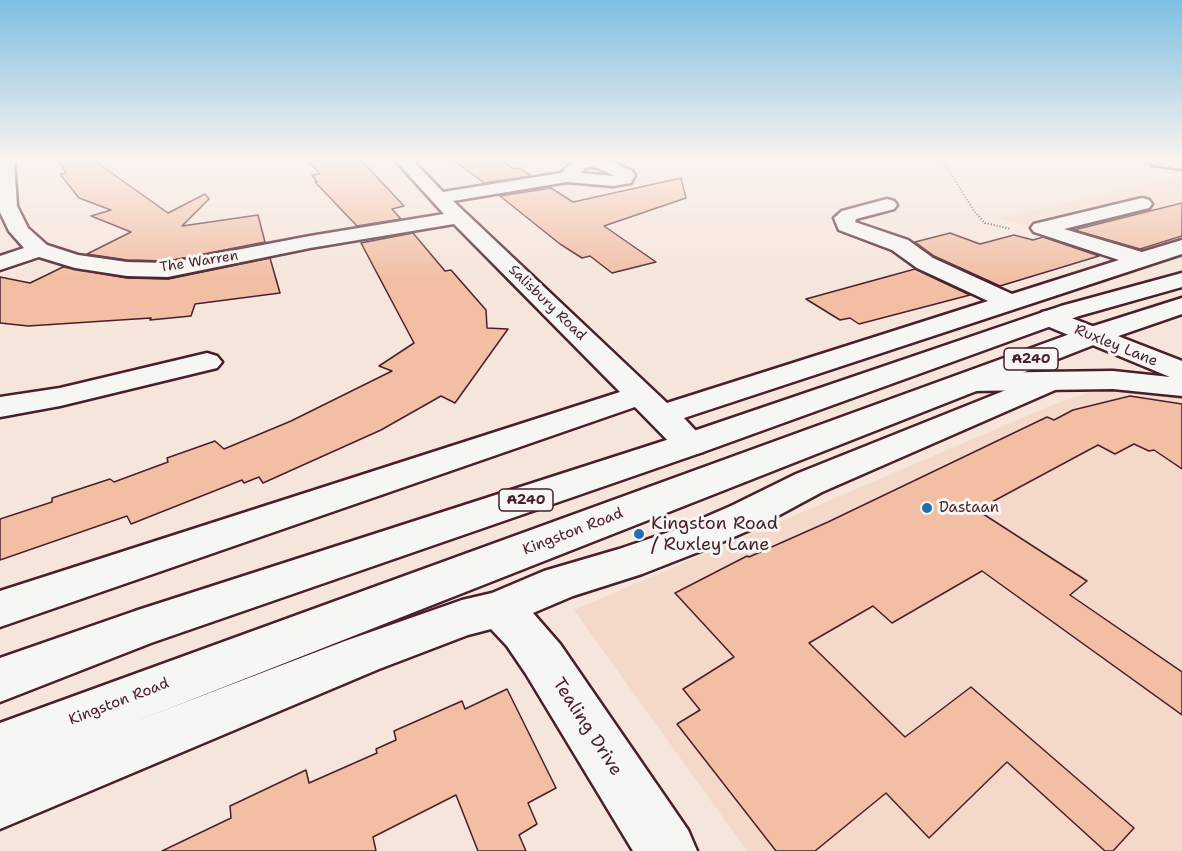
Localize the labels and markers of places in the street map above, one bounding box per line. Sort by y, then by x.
place label: Dastaan [939,499,999,517]
marker: Dastaan [920,501,934,515]
place label: Kingston Road / Ruxley Lane [651,513,778,556]
marker: Kingston Road / Ruxley Lane [632,527,646,541]

